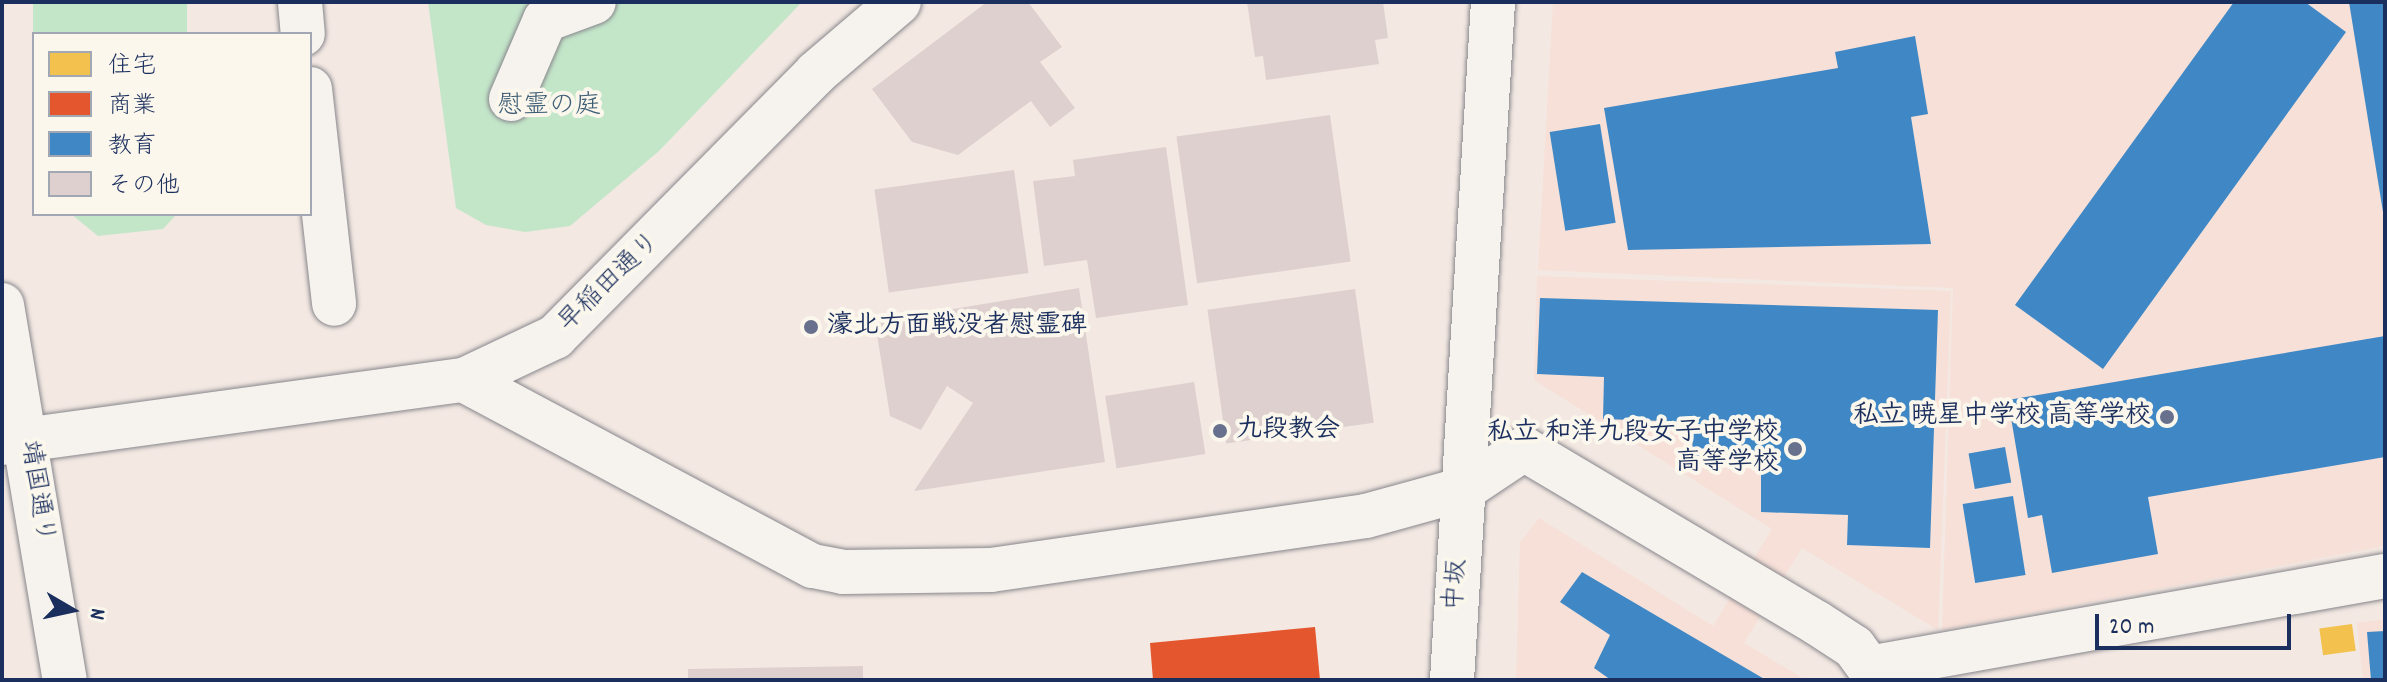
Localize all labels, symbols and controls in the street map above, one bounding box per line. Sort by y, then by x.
legend [32,32,312,216]
text: 住宅 [108,50,156,84]
text: 商業 [108,90,156,124]
park label: 慰霊の庭 [497,91,601,123]
text: 教育 [108,130,156,164]
text: その他 [108,170,180,204]
street label: 早稲田通り [552,227,668,339]
place label: 濠北方面戦没者慰霊碑 [827,311,1087,343]
marker: 濠北方面戦没者慰霊碑 [802,318,820,336]
place label: 私立 暁星中学校 高等学校 [1853,401,2151,433]
marker: 私立 暁星中学校 高等学校 [2158,408,2176,426]
place label: 九段教会 [1236,415,1340,447]
place label: 私立 和洋九段女子中学校 高等学校 [1487,418,1779,480]
marker: 九段教会 [1211,422,1229,440]
street label: 靖国通り [12,438,60,546]
marker: 私立 和洋九段女子中学校 高等学校 [1786,440,1804,458]
street label: 中坂 [1440,558,1474,612]
north arrow [32,570,112,650]
scale bar [2099,598,2295,648]
text: N [80,606,112,622]
text: 20 m [2109,611,2155,645]

